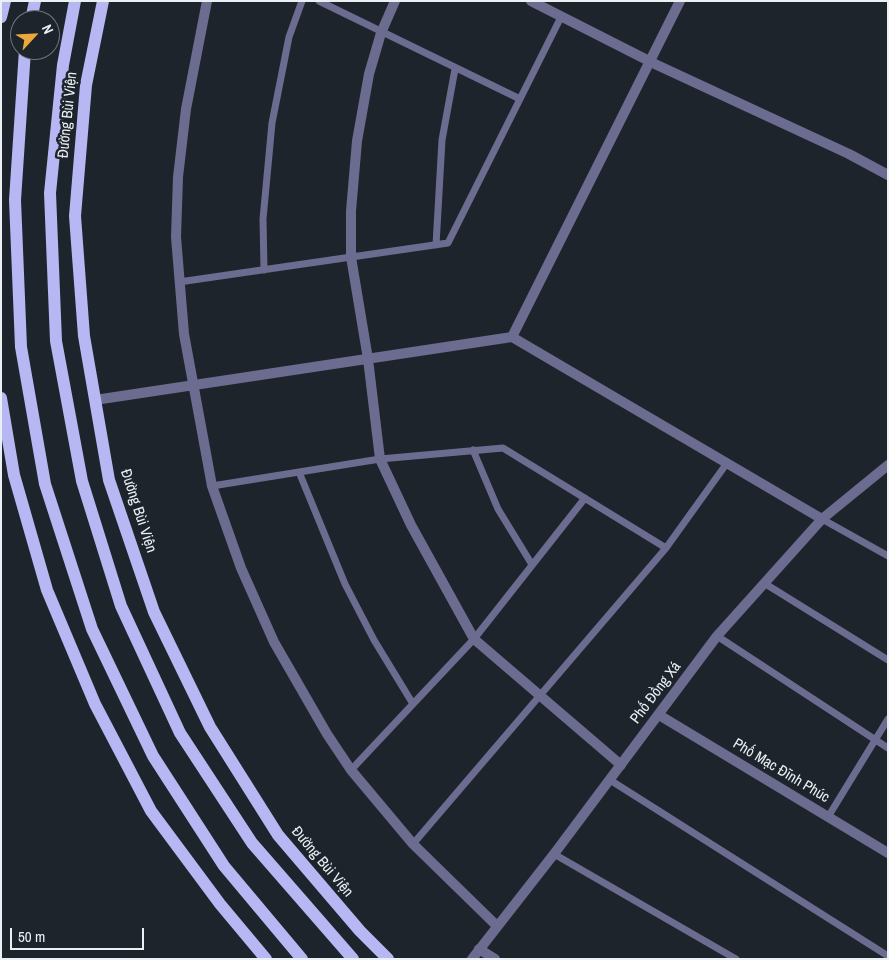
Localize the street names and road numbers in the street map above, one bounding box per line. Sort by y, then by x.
street label: Đường Bùi Viện [55,71,81,159]
street label: Đường Bùi Viện [116,467,160,555]
street label: Phố Đồng Xá [627,658,685,728]
street label: Phố Mạc Đĩnh Phúc [729,735,833,807]
street label: Đường Bùi Viện [287,823,357,901]

